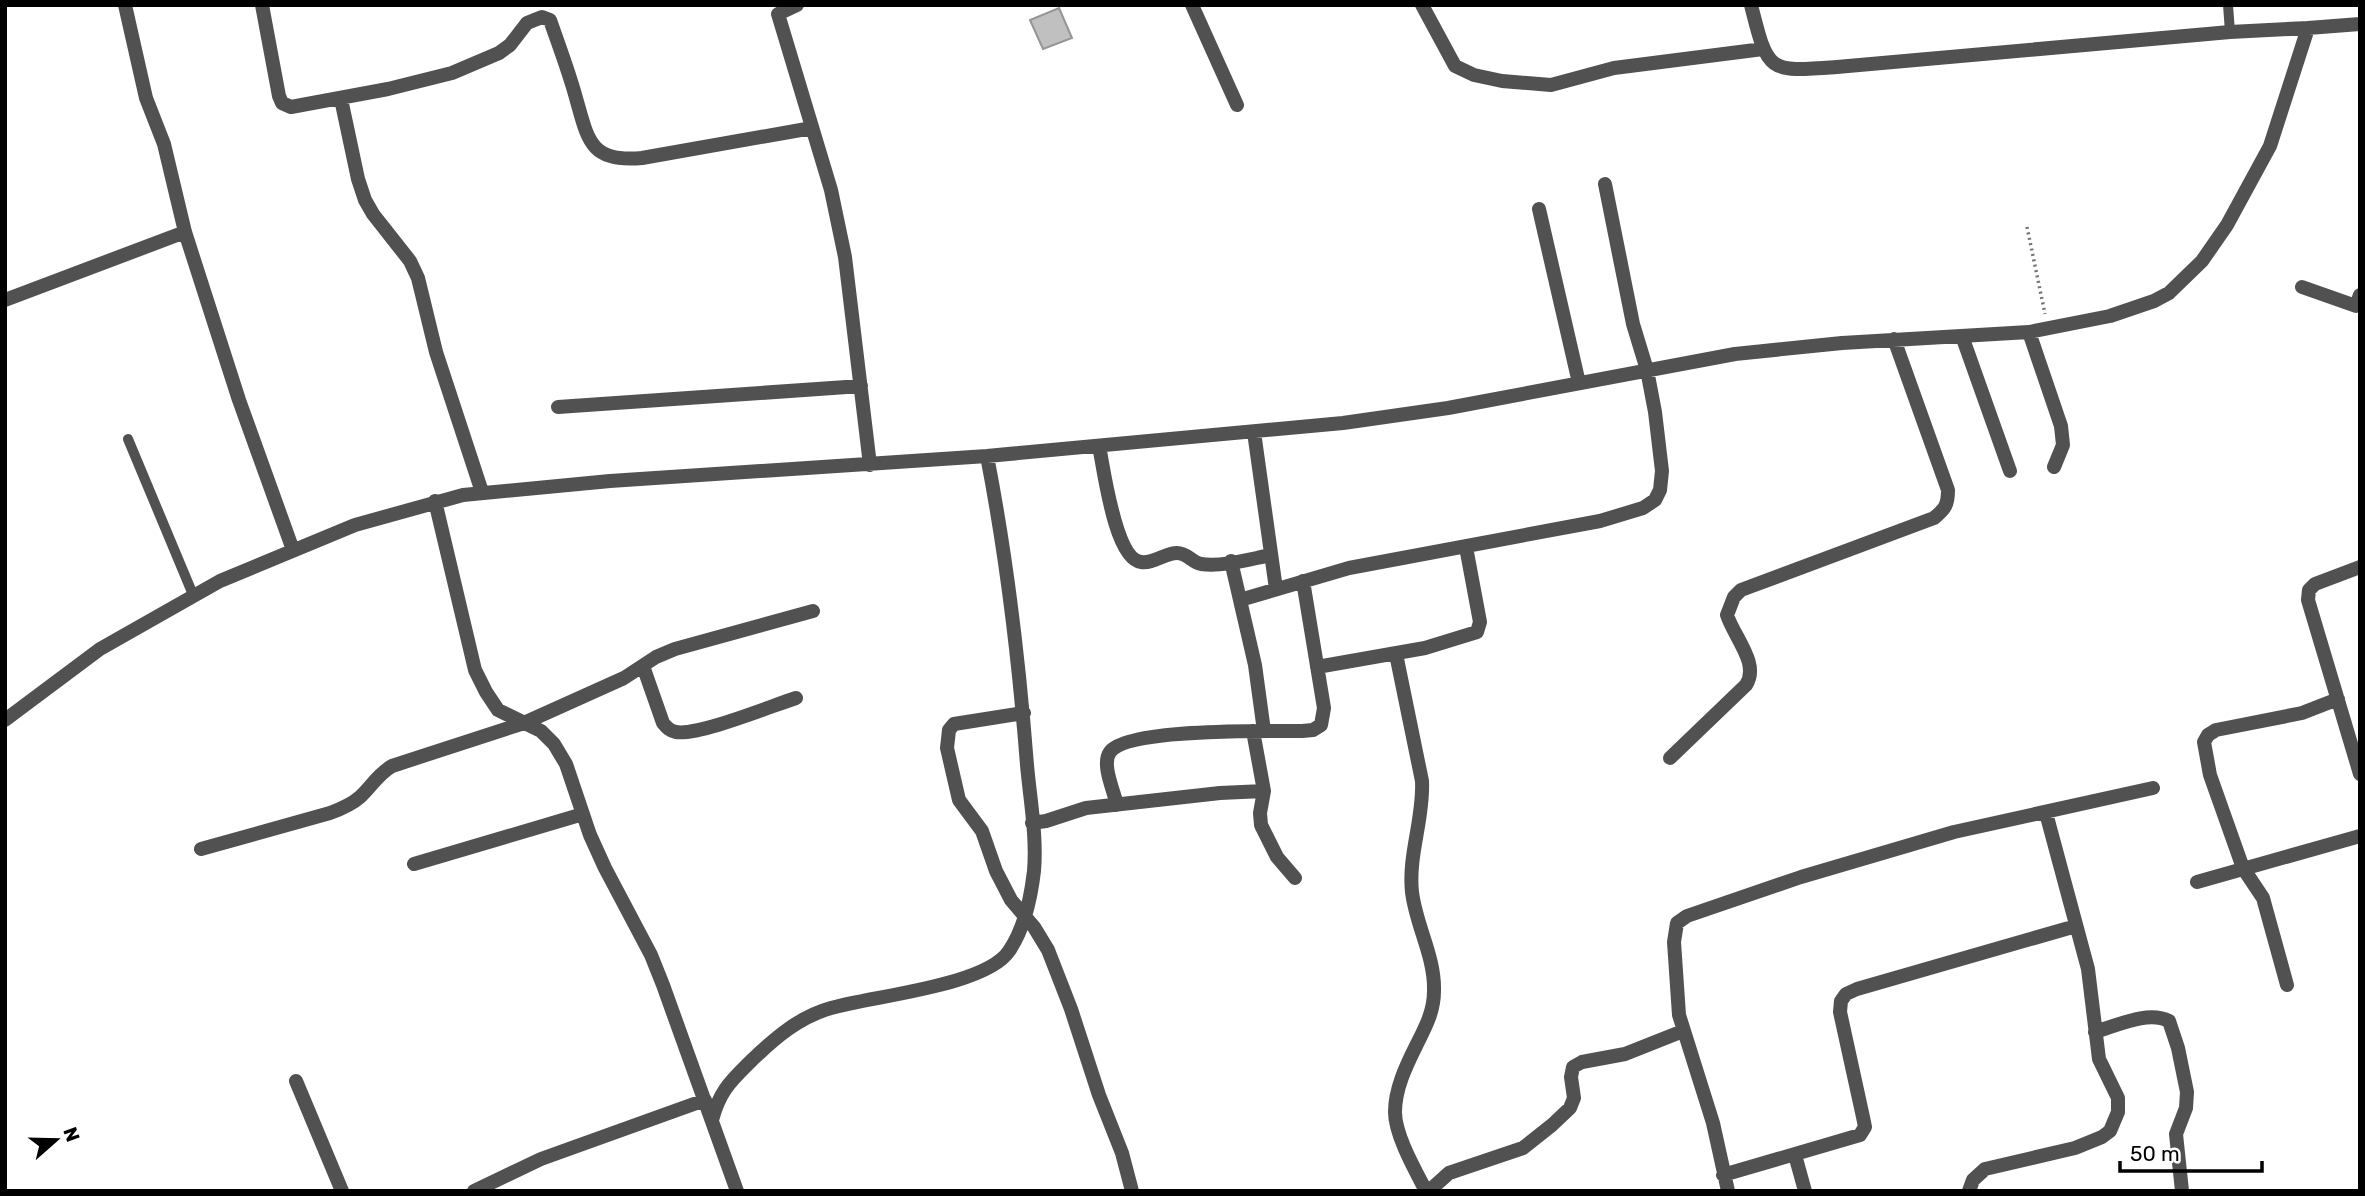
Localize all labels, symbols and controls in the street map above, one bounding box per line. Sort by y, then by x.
north arrow [21,1105,91,1175]
text: N [58,1124,85,1145]
scale bar [2120,1130,2262,1174]
text: 50 m [2130,1141,2180,1166]

